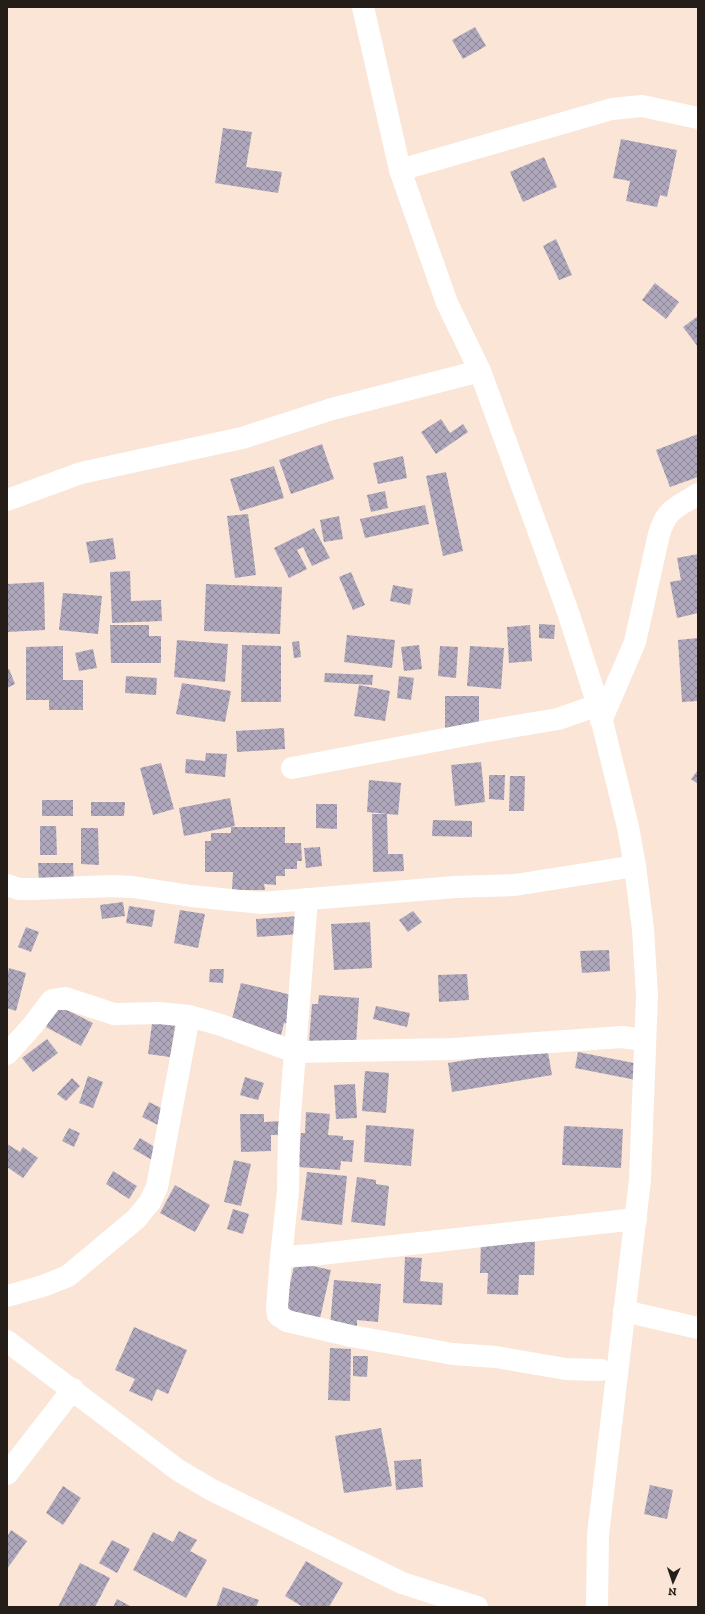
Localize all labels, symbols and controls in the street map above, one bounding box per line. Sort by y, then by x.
north arrow [653,1562,693,1602]
text: N [667,1585,677,1598]

